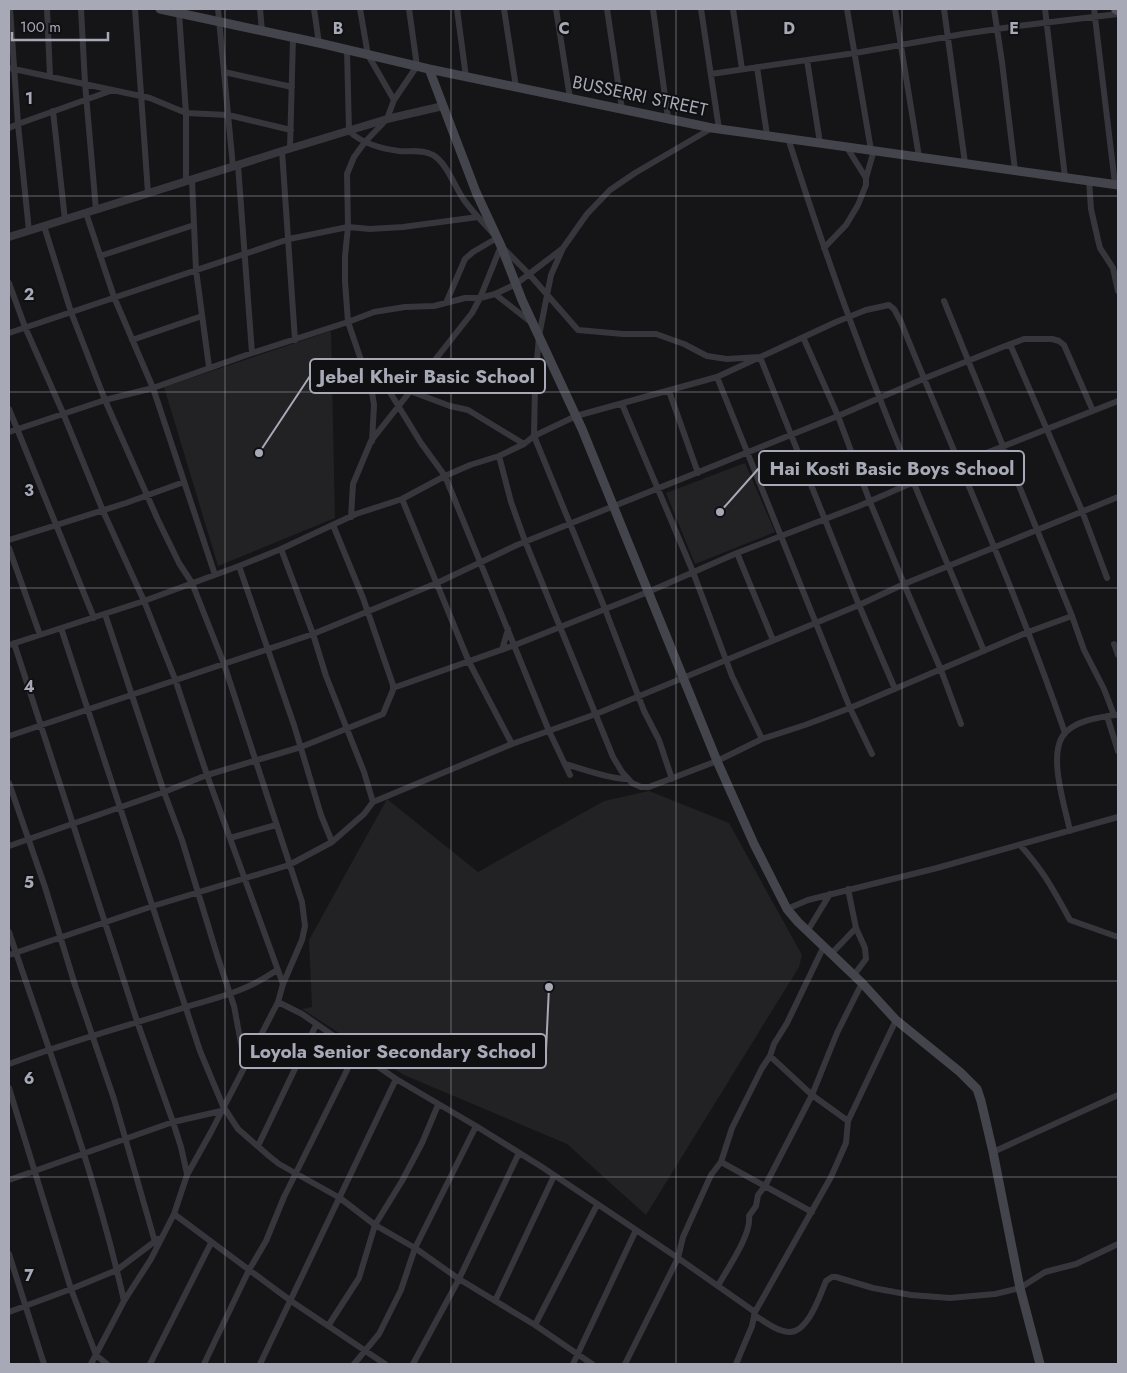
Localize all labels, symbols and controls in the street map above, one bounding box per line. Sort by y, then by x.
scale bar [12,10,109,42]
text: 100 m [20,16,61,38]
text: B [333,17,343,40]
text: C [558,17,570,40]
text: D [783,17,795,40]
text: E [1009,17,1019,40]
street label: BUSSERRI STREET [570,69,711,123]
text: 1 [25,87,33,110]
text: 2 [24,283,34,306]
callout: Jebel Kheir Basic School [310,359,545,393]
text: Jebel Kheir Basic School [315,363,535,390]
callout: Hai Kosti Basic Boys School [759,451,1024,485]
text: Hai Kosti Basic Boys School [770,455,1014,482]
text: 3 [24,479,34,502]
text: 4 [23,675,35,698]
text: 5 [24,871,34,894]
callout: Loyola Senior Secondary School [240,1034,546,1068]
text: Loyola Senior Secondary School [250,1038,536,1065]
text: 6 [24,1067,34,1090]
text: 7 [24,1264,34,1287]

